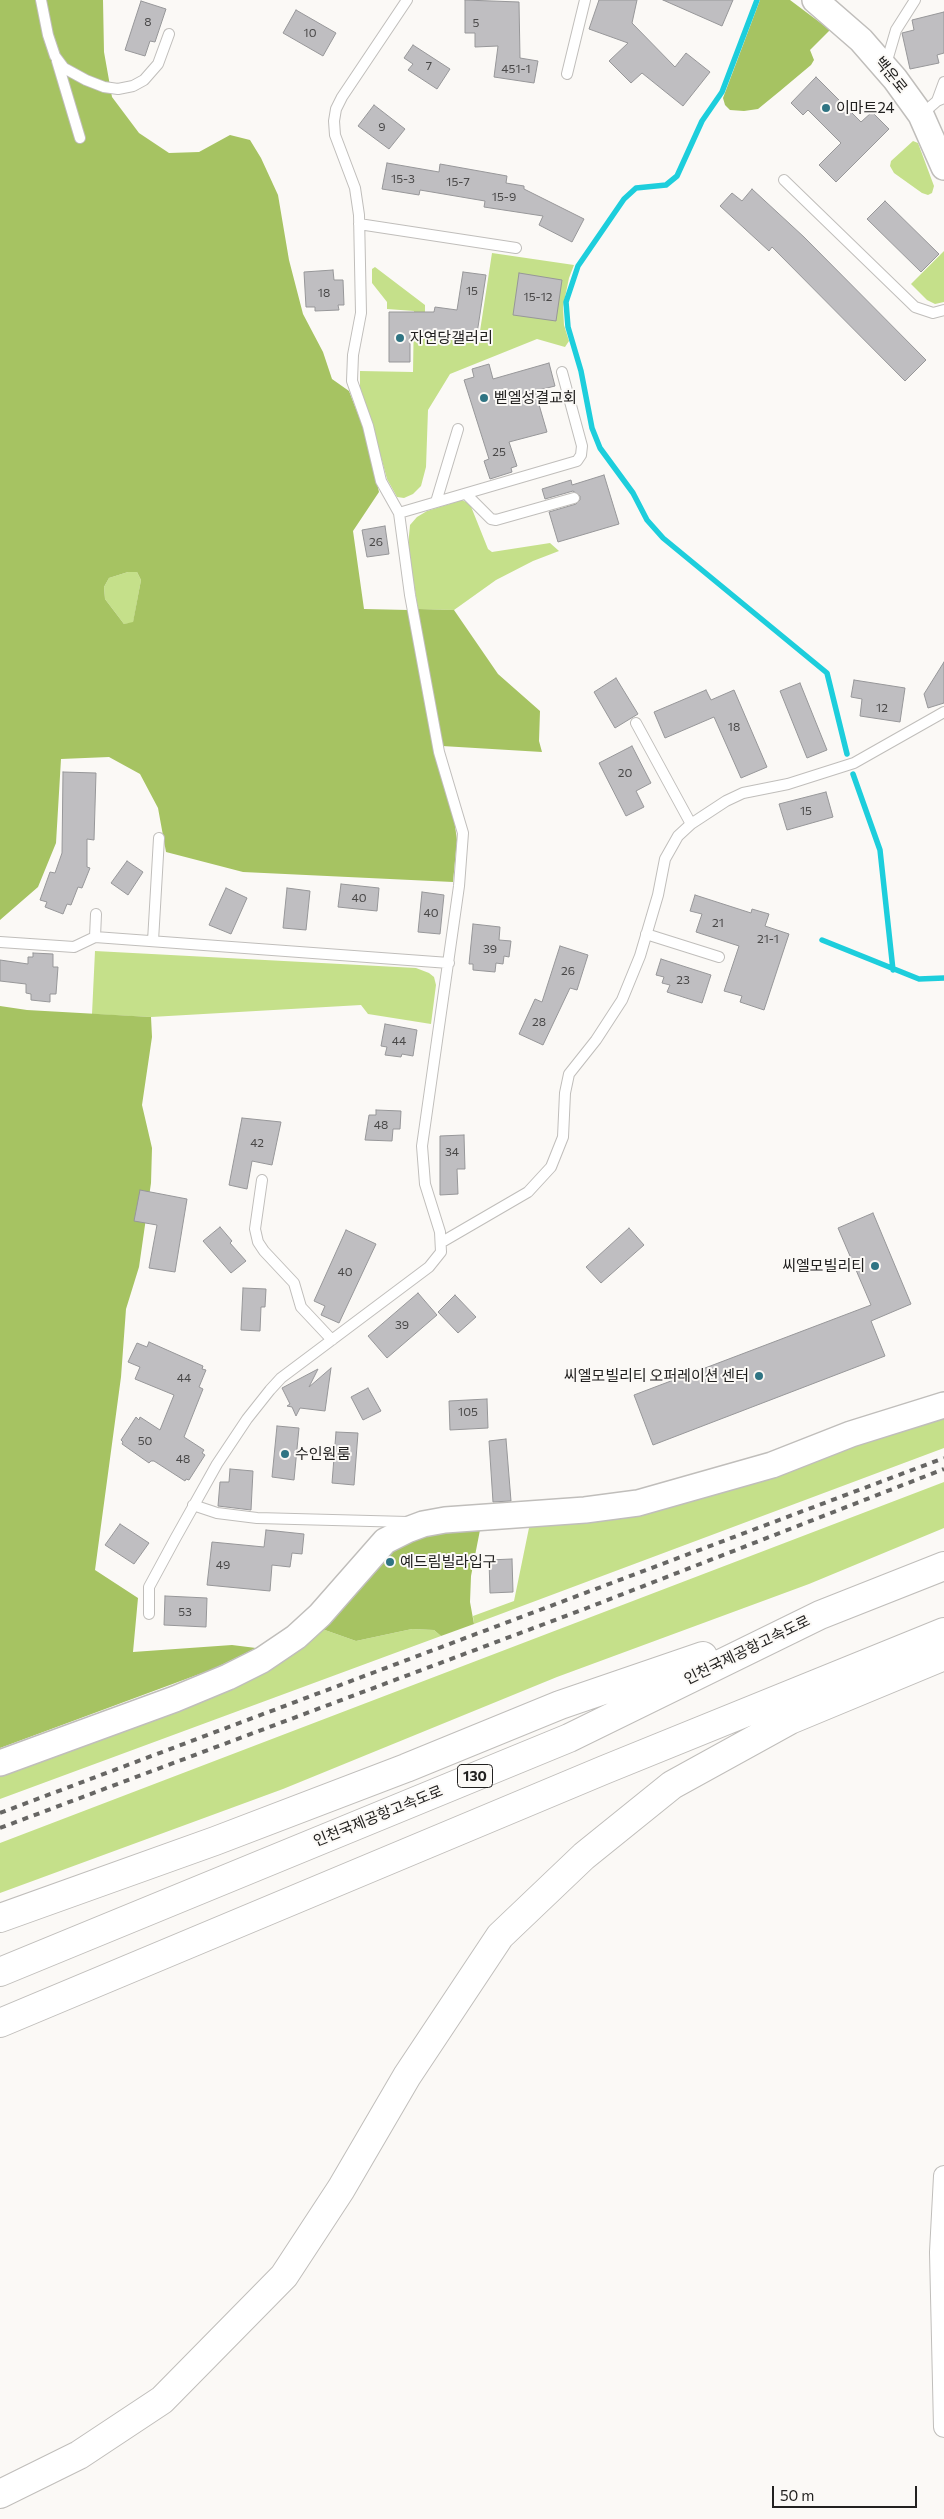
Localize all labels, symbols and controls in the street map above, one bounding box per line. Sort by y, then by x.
house number: 8 [144,15,152,29]
house number: 5 [473,16,479,30]
house number: 10 [304,26,316,40]
street label: 백운로 [871,53,911,97]
house number: 7 [426,59,432,73]
house number: 451-1 [501,62,531,76]
place label: 이마트24 [836,99,894,117]
marker: 이마트24 [820,102,832,114]
house number: 9 [378,120,386,134]
house number: 15-3 [391,172,415,186]
house number: 15-7 [446,175,470,189]
house number: 15-9 [492,190,516,204]
house number: 15 [466,284,478,298]
house number: 18 [318,286,330,300]
house number: 15-12 [524,290,552,304]
place label: 자연당갤러리 [410,329,493,347]
marker: 자연당갤러리 [394,332,406,344]
place label: 벧엘성결교회 [494,389,577,407]
marker: 벧엘성결교회 [478,392,490,404]
house number: 25 [492,445,506,459]
house number: 26 [369,535,383,549]
house number: 12 [876,701,888,715]
house number: 18 [728,720,740,734]
house number: 20 [618,766,632,780]
house number: 15 [800,804,812,818]
house number: 40 [351,891,367,905]
house number: 40 [423,906,439,920]
house number: 21 [712,916,724,930]
house number: 21-1 [757,932,779,946]
house number: 39 [483,942,497,956]
house number: 26 [561,964,575,978]
house number: 23 [676,973,690,987]
house number: 28 [532,1015,546,1029]
house number: 44 [392,1034,406,1048]
house number: 48 [374,1118,388,1132]
house number: 42 [250,1136,264,1150]
house number: 34 [445,1145,459,1159]
place label: 씨엘모빌리티 [782,1257,865,1275]
marker: 씨엘모빌리티 [869,1260,881,1272]
house number: 40 [337,1265,353,1279]
house number: 39 [395,1318,409,1332]
place label: 씨엘모빌리티 오퍼레이션 센터 [564,1367,749,1385]
marker: 씨엘모빌리티 오퍼레이션 센터 [753,1370,765,1382]
house number: 44 [177,1371,191,1385]
house number: 105 [458,1405,478,1419]
house number: 50 [138,1434,152,1448]
place label: 수인원룸 [295,1445,350,1463]
marker: 수인원룸 [279,1448,291,1460]
house number: 48 [176,1452,190,1466]
place label: 예드림빌라입구 [400,1553,497,1571]
marker: 예드림빌라입구 [384,1556,396,1568]
house number: 49 [216,1558,230,1572]
house number: 53 [178,1605,192,1619]
street label: 인천국제공항고속도로 [681,1612,813,1688]
road number: 130 [458,1764,492,1788]
street label: 인천국제공항고속도로 [311,1782,445,1850]
scale bar [774,2476,919,2508]
text: 50 m [780,2486,814,2504]

